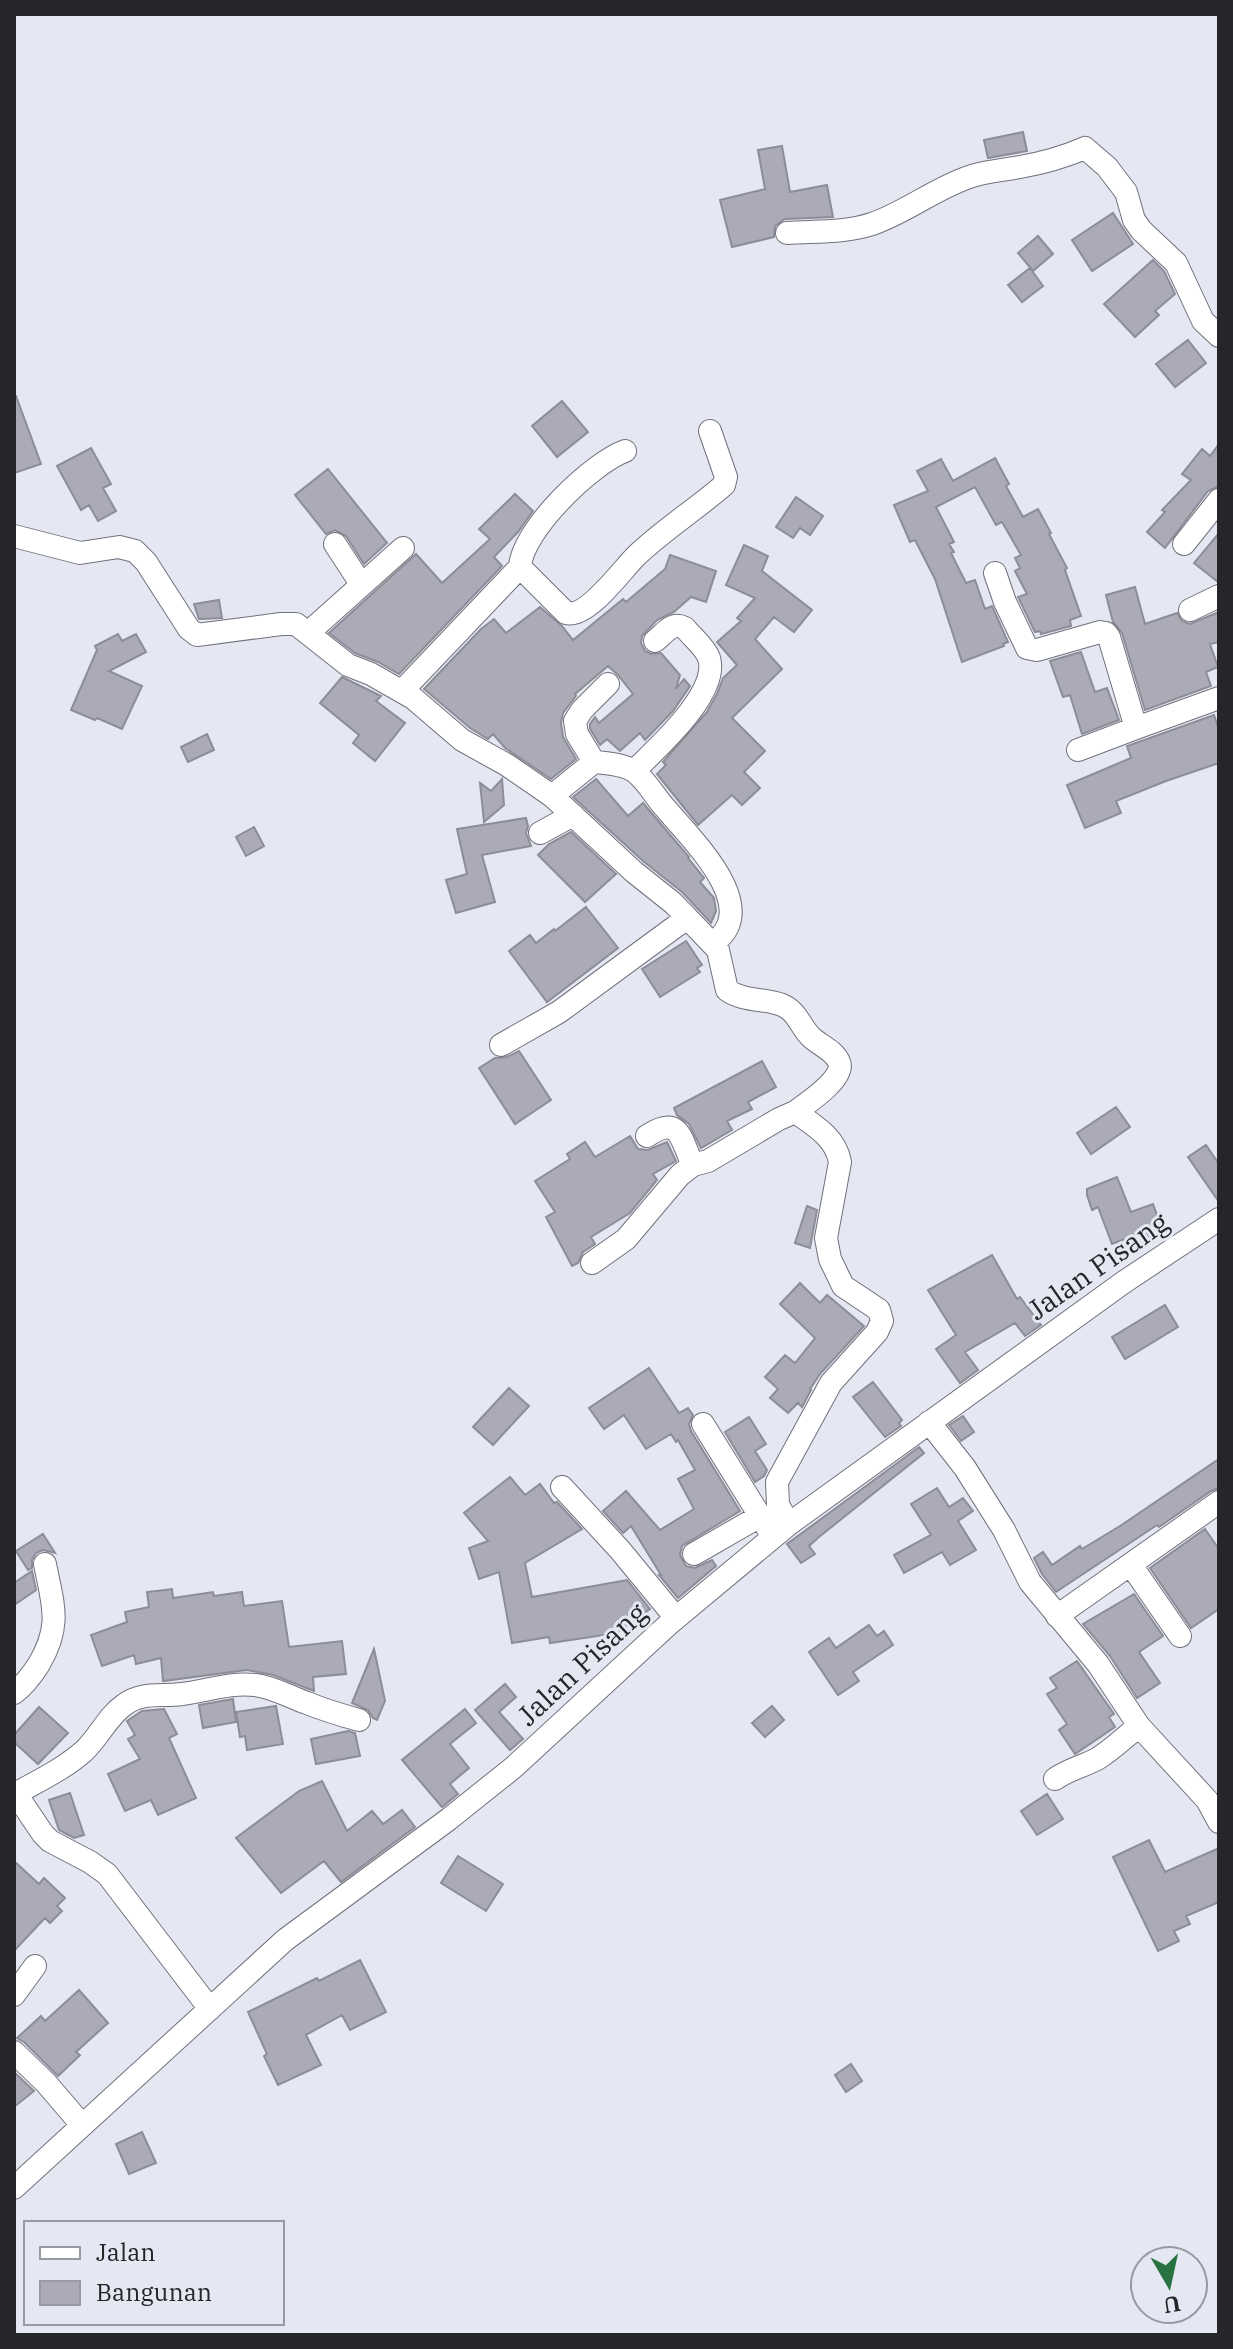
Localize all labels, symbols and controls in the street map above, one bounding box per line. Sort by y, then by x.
street label: Jalan Pisang [1020,1203,1176,1328]
street label: Jalan Pisang [509,1594,654,1733]
legend [24,2221,284,2325]
text: Jalan [96,2236,156,2268]
north arrow [1129,2245,1209,2325]
text: Bangunan [96,2276,212,2308]
text: U [1162,2290,1183,2321]

